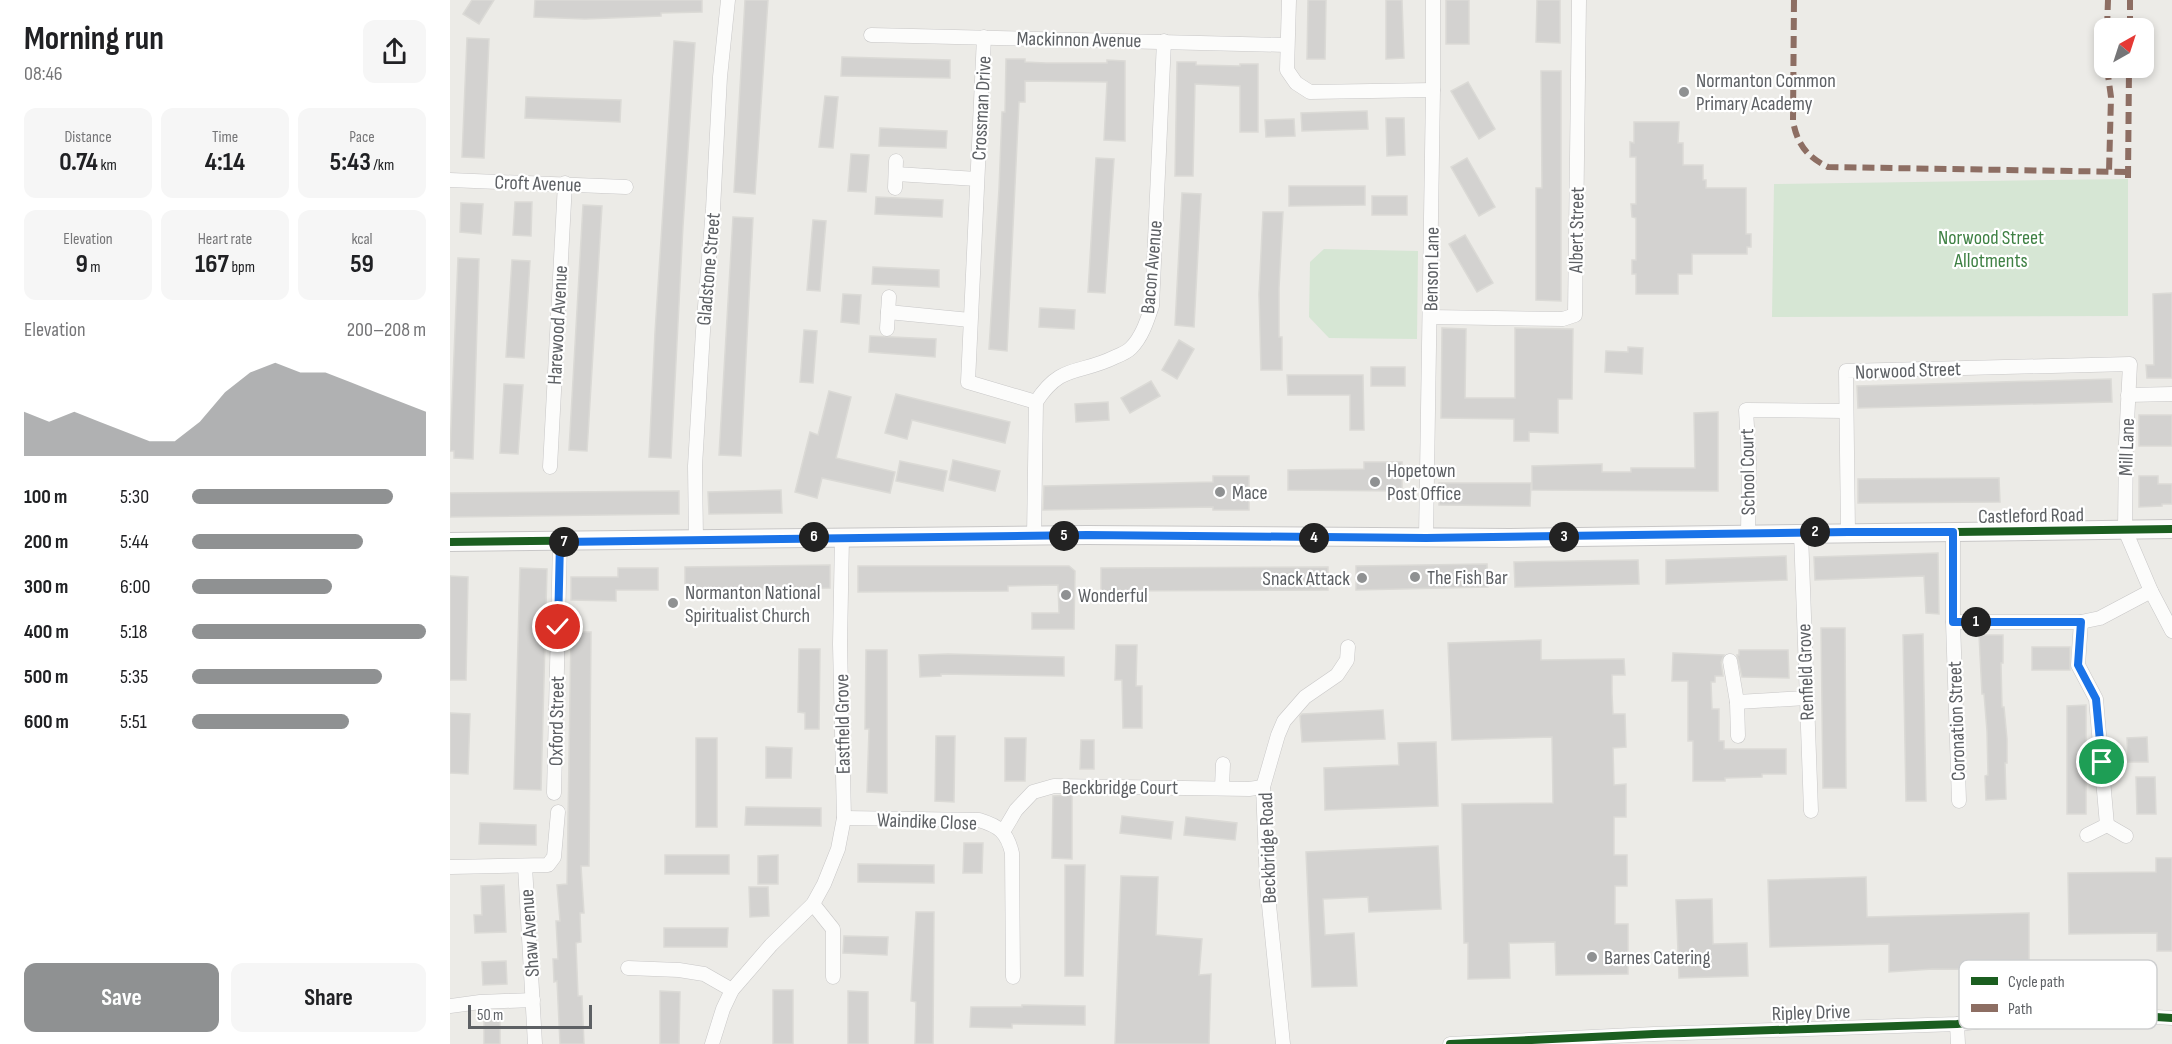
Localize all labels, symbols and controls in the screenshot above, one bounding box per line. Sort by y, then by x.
north arrow [2094,18,2154,78]
map controls [2094,18,2154,78]
text: Morning run [24,19,164,59]
button: share [363,20,426,83]
street label: Mackinnon Avenue [1016,27,1142,53]
street label: Crossman Drive [967,55,997,161]
text: 08:46 [24,62,63,86]
place label: Normanton Common Primary Academy [1696,69,1836,116]
marker: Normanton Common Primary Academy [1677,85,1691,99]
text: Distance [64,128,112,147]
text: Time [212,128,238,147]
text: Pace [349,128,375,147]
text: 0.74 [59,147,98,178]
text: 4:14 [205,147,245,178]
text: 5:43 [330,147,371,178]
text: km [98,156,117,175]
text: /km [371,156,394,175]
street label: Croft Avenue [494,170,582,198]
street label: Albert Street [1564,187,1590,274]
street label: Gladstone Street [692,212,726,327]
street label: Bacon Avenue [1136,219,1168,315]
park label: Norwood Street Allotments [1938,226,2044,273]
street label: Benson Lane [1419,227,1445,311]
text: Elevation [63,230,113,249]
text: Heart rate [198,230,252,249]
text: kcal [351,230,373,249]
text: 9 [75,249,88,280]
text: 167 [195,249,229,280]
text: 59 [350,249,374,280]
text: m [88,258,101,277]
text: bpm [229,258,255,277]
street label: Harewood Avenue [543,265,573,385]
text: Elevation [24,318,86,342]
text: 200–208 m [347,318,426,342]
street label: Norwood Street [1855,357,1961,385]
street label: Mill Lane [2114,418,2140,476]
street label: School Court [1735,428,1761,516]
place label: Hopetown Post Office [1387,459,1461,506]
marker: Hopetown Post Office [1368,475,1382,489]
place label: Mace [1232,481,1268,505]
text: 100 m [24,485,67,509]
text: 5:30 [120,485,149,509]
marker: Mace [1213,485,1227,499]
street label: Castleford Road [1978,503,2084,529]
pin: 2 [1800,517,1830,547]
pin: 5 [1049,521,1079,551]
pin: 6 [799,522,829,552]
pin: 3 [1549,522,1579,552]
text: 2 [1811,522,1819,541]
pin: 4 [1299,523,1329,553]
text: 5 [1060,526,1068,545]
pin: 7 [549,527,579,557]
text: 6 [810,527,818,546]
text: 3 [1560,527,1568,546]
text: 4 [1310,528,1318,547]
text: 200 m [24,530,68,554]
text: 5:44 [120,530,149,554]
text: 7 [561,532,567,551]
place label: The Fish Bar [1427,566,1508,590]
place label: Snack Attack [1262,567,1350,591]
marker: The Fish Bar [1408,570,1422,584]
marker: Snack Attack [1355,571,1369,585]
text: 300 m [24,575,68,599]
text: 6:00 [120,575,150,599]
place label: Normanton National Spiritualist Church [685,581,820,628]
place label: Wonderful [1078,584,1148,608]
marker: Wonderful [1059,588,1073,602]
marker: Normanton National Spiritualist Church [666,596,680,610]
pin [532,601,583,652]
pin: 1 [1961,607,1991,637]
icon: check [541,610,574,643]
text: 1 [1973,612,1979,631]
text: 400 m [24,620,69,644]
text: 5:18 [120,620,148,644]
street label: Renfield Grove [1792,623,1820,721]
street label: Coronation Street [1943,661,1971,781]
text: 500 m [24,665,68,689]
text: 5:35 [120,665,148,689]
street label: Eastfield Grove [830,674,856,774]
street label: Oxford Street [544,676,570,766]
text: 600 m [24,710,69,734]
text: 5:51 [120,710,147,734]
pin [2076,736,2127,787]
icon: arrive [2085,745,2118,778]
street label: Beckbridge Court [1062,776,1178,800]
street label: Beckbridge Road [1254,792,1282,904]
street label: Waindike Close [877,808,977,836]
street label: Shaw Avenue [515,888,545,978]
place label: Barnes Catering [1604,946,1710,970]
marker: Barnes Catering [1585,950,1599,964]
legend [1959,960,2157,1029]
button: Save [24,963,219,1032]
button: Share [231,963,426,1032]
text: Cycle path [2008,973,2065,992]
street label: Ripley Drive [1771,1000,1851,1026]
text: Path [2008,1000,2032,1019]
scale bar [468,1002,592,1030]
text: 50 m [477,1006,503,1025]

